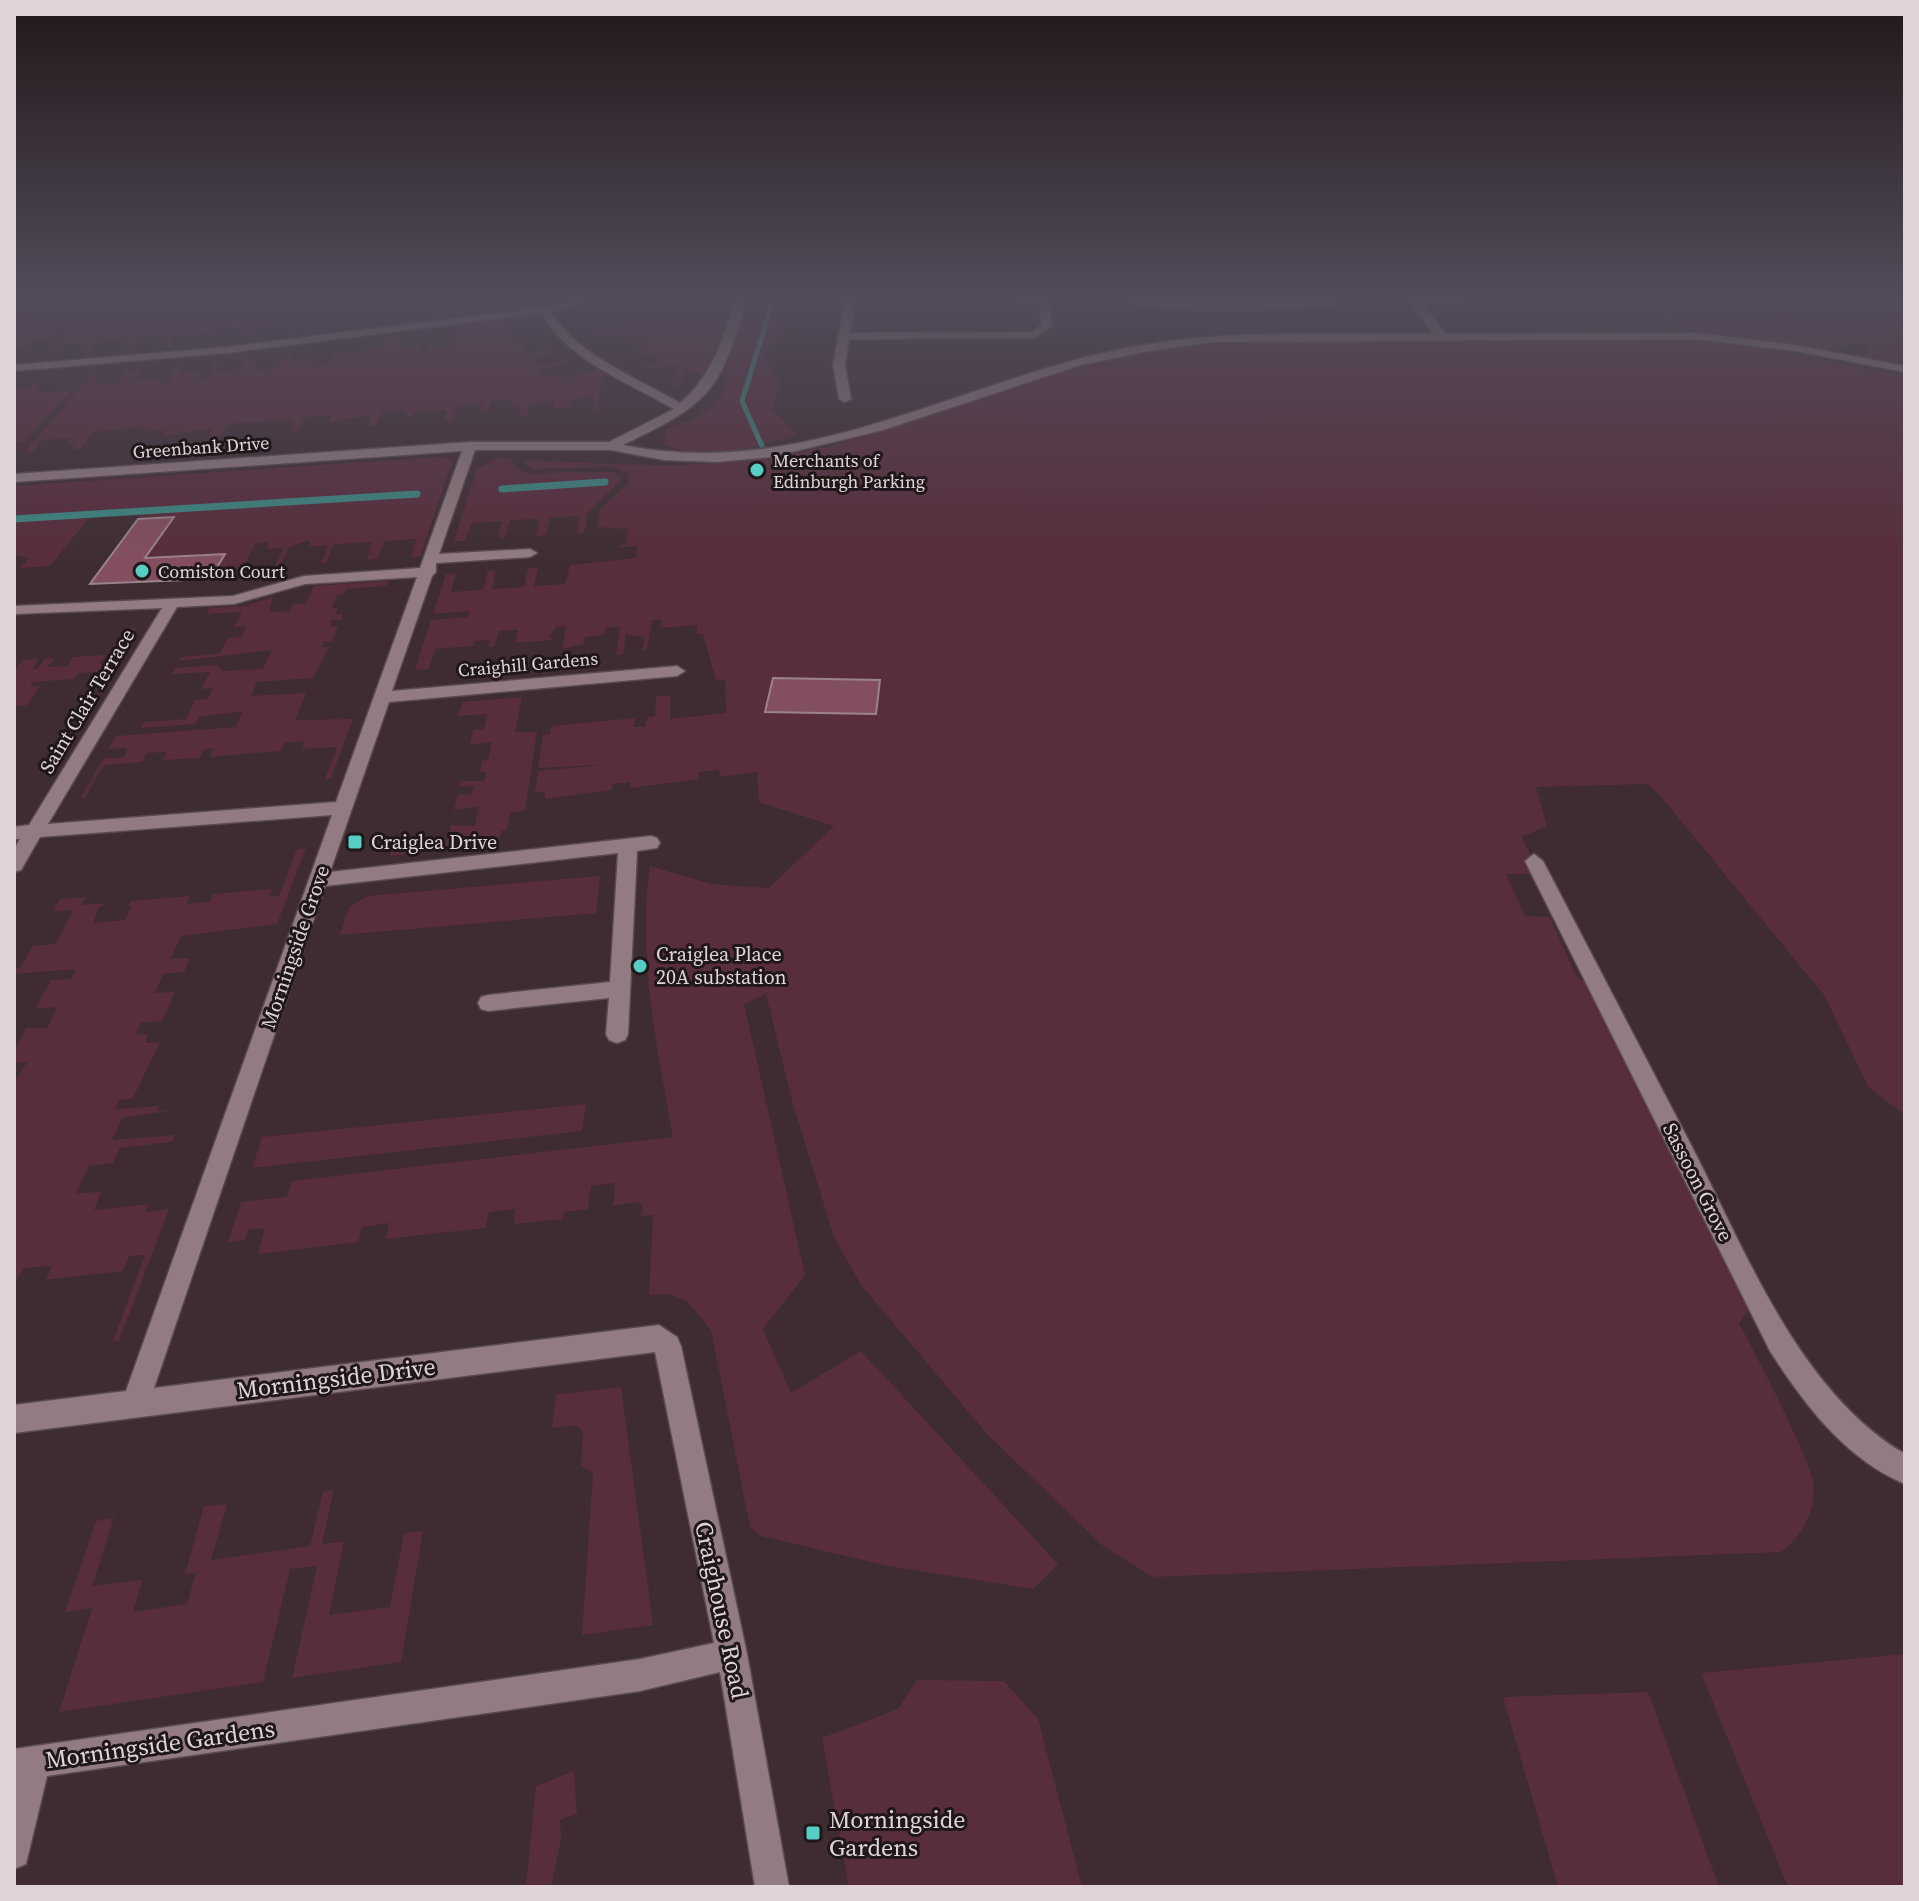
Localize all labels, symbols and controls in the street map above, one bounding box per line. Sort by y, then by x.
street label: Greenbank Drive [132,430,270,464]
place label: Merchants of Edinburgh Parking [773,448,925,494]
marker: Merchants of Edinburgh Parking [748,461,766,479]
place label: Comiston Court [158,559,285,584]
marker: Comiston Court [133,562,151,580]
street label: Saint Clair Terrace [33,623,141,779]
street label: Craighill Gardens [457,645,599,683]
place label: Craiglea Drive [371,828,497,856]
marker: Craiglea Drive [346,833,364,851]
street label: Morningside Grove [254,861,336,1033]
place label: Craiglea Place 20A substation [656,940,787,991]
marker: Craiglea Place 20A substation [631,957,649,975]
street label: Sassoon Grove [1656,1118,1740,1246]
street label: Morningside Drive [235,1349,437,1407]
street label: Craighouse Road [687,1518,757,1702]
street label: Morningside Gardens [43,1712,277,1776]
place label: Morningside Gardens [829,1803,966,1864]
marker: Morningside Gardens [804,1824,822,1842]

